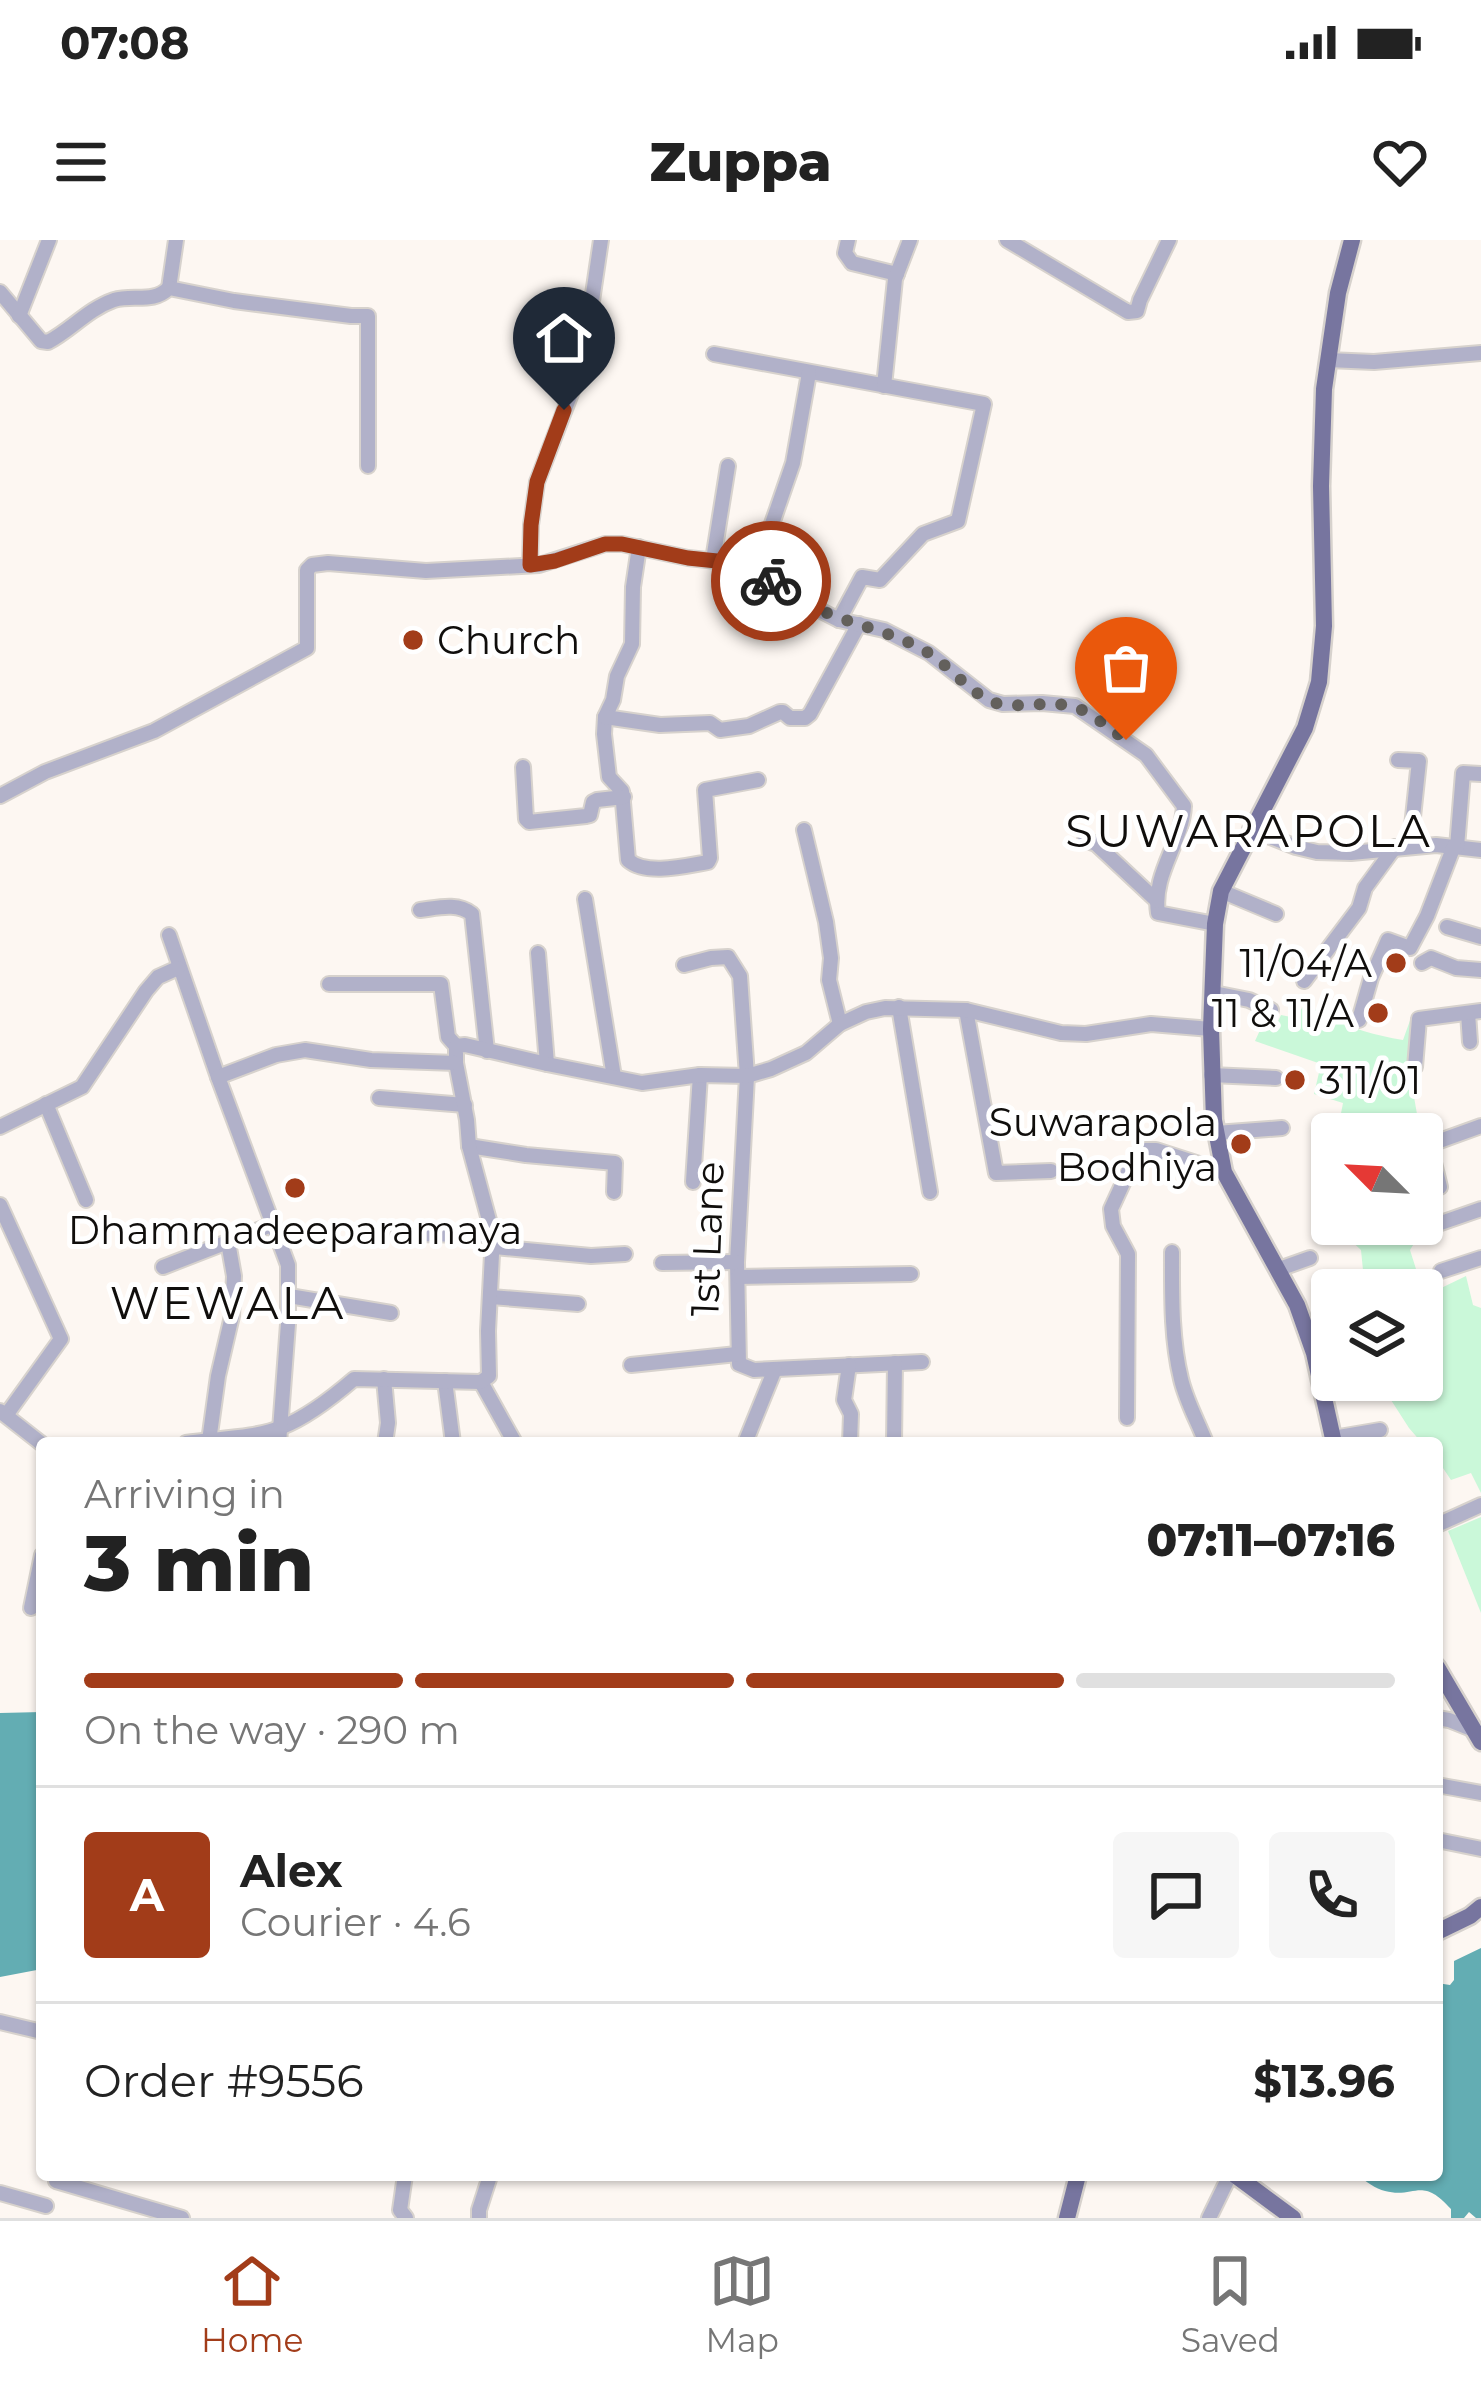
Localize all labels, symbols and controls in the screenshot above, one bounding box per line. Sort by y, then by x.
text: 07:08 [60,15,189,70]
icon: menu [48,129,114,195]
text: Zuppa [649,129,832,195]
icon: heart [1367,129,1433,195]
pin [513,287,615,410]
icon: home [531,305,597,371]
courier [711,521,831,641]
icon: bike [738,548,804,614]
place label: Church [437,616,580,664]
pin [1075,617,1177,740]
marker: Church [400,627,426,653]
icon: bag [1093,635,1159,701]
district label: SUWARAPOLA [1065,803,1433,858]
place label: 11/04/A [1239,939,1372,987]
marker: 11/04/A [1383,950,1409,976]
place label: 11 & 11/A [1212,989,1354,1037]
marker: 11 & 11/A [1365,1000,1391,1026]
place label: 311/01 [1319,1056,1421,1104]
marker: 311/01 [1282,1067,1308,1093]
place label: Suwarapola Bodhiya [989,1098,1217,1191]
north arrow [1311,1113,1443,1245]
map controls [1311,1113,1443,1401]
marker: Suwarapola Bodhiya [1228,1131,1254,1157]
street label: 1st Lane [680,1161,734,1317]
marker: Dhammadeeparamaya [282,1175,308,1201]
place label: Dhammadeeparamaya [68,1206,522,1254]
button: layers [1311,1269,1443,1401]
district label: WEWALA [110,1275,346,1330]
text: Arriving in [84,1470,285,1518]
text: 07:11–07:16 [1147,1512,1395,1567]
text: 3 min [84,1515,314,1611]
text: On the way · 290 m [84,1706,460,1754]
button: chat [1113,1832,1239,1958]
button: phone [1269,1832,1395,1958]
text: Alex [240,1843,343,1898]
text: A [130,1867,164,1922]
text: Courier · 4.6 [240,1898,471,1946]
text: Order #9556 [84,2053,364,2108]
text: $13.96 [1253,2053,1395,2108]
tab: Home [201,2248,303,2360]
tab: Map [705,2248,779,2360]
tab: Saved [1181,2248,1280,2360]

